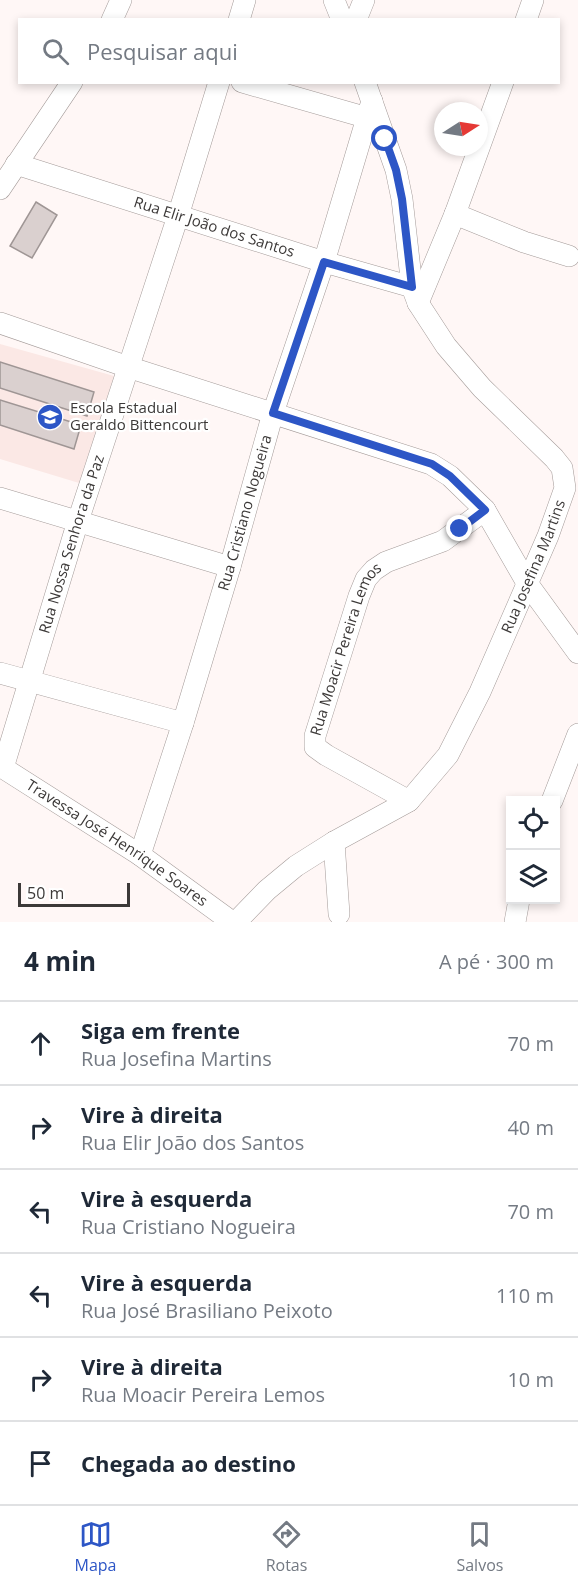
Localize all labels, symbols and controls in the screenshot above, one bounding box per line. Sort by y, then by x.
search box [18,18,560,84]
icon: search [39,35,72,68]
text: Pesquisar aqui [87,36,238,66]
north arrow [434,102,488,156]
route start [371,125,397,151]
street label: Rua Elir João dos Santos [132,191,297,261]
place label: Escola Estadual Geraldo Bittencourt [70,397,208,434]
school or university icon: Escola Estadual Geraldo Bittencourt [35,402,65,432]
street label: Rua Cristiano Nogueira [212,432,275,593]
street label: Rua Nossa Senhora da Paz [33,452,108,636]
street label: Rua Josefina Martins [496,497,569,636]
route end [446,515,472,541]
street label: Rua Moacir Pereira Lemos [305,557,385,738]
street label: Travessa José Henrique Soares [23,774,212,910]
map controls [506,796,560,904]
button: locate [506,796,560,850]
button: layers [506,850,560,904]
scale bar [18,880,130,908]
text: 50 m [27,882,64,904]
text: 4 min [24,943,96,979]
text: A pé · 300 m [439,948,554,975]
text: Siga em frente [81,1015,240,1045]
icon: ahead [24,1027,57,1060]
text: 70 m [507,1030,554,1057]
text: Rua Josefina Martins [81,1045,272,1072]
text: Vire à direita [81,1099,223,1129]
icon: right [24,1111,57,1144]
text: 40 m [507,1114,554,1141]
text: Rua Elir João dos Santos [81,1129,304,1156]
text: Vire à esquerda [81,1183,252,1213]
icon: left [24,1195,57,1228]
text: 70 m [507,1198,554,1225]
text: Rua Cristiano Nogueira [81,1213,296,1240]
text: Vire à esquerda [81,1267,252,1297]
icon: left [24,1279,57,1312]
text: 110 m [496,1282,554,1309]
text: Rua José Brasiliano Peixoto [81,1297,333,1324]
text: Vire à direita [81,1351,223,1381]
icon: right [24,1363,57,1396]
text: 10 m [507,1366,554,1393]
text: Rua Moacir Pereira Lemos [81,1381,325,1408]
icon: arrive [24,1447,57,1480]
text: Chegada ao destino [81,1448,296,1478]
tab: Mapa [75,1518,117,1576]
tab: Rotas [266,1518,307,1576]
tab: Salvos [456,1518,503,1576]

